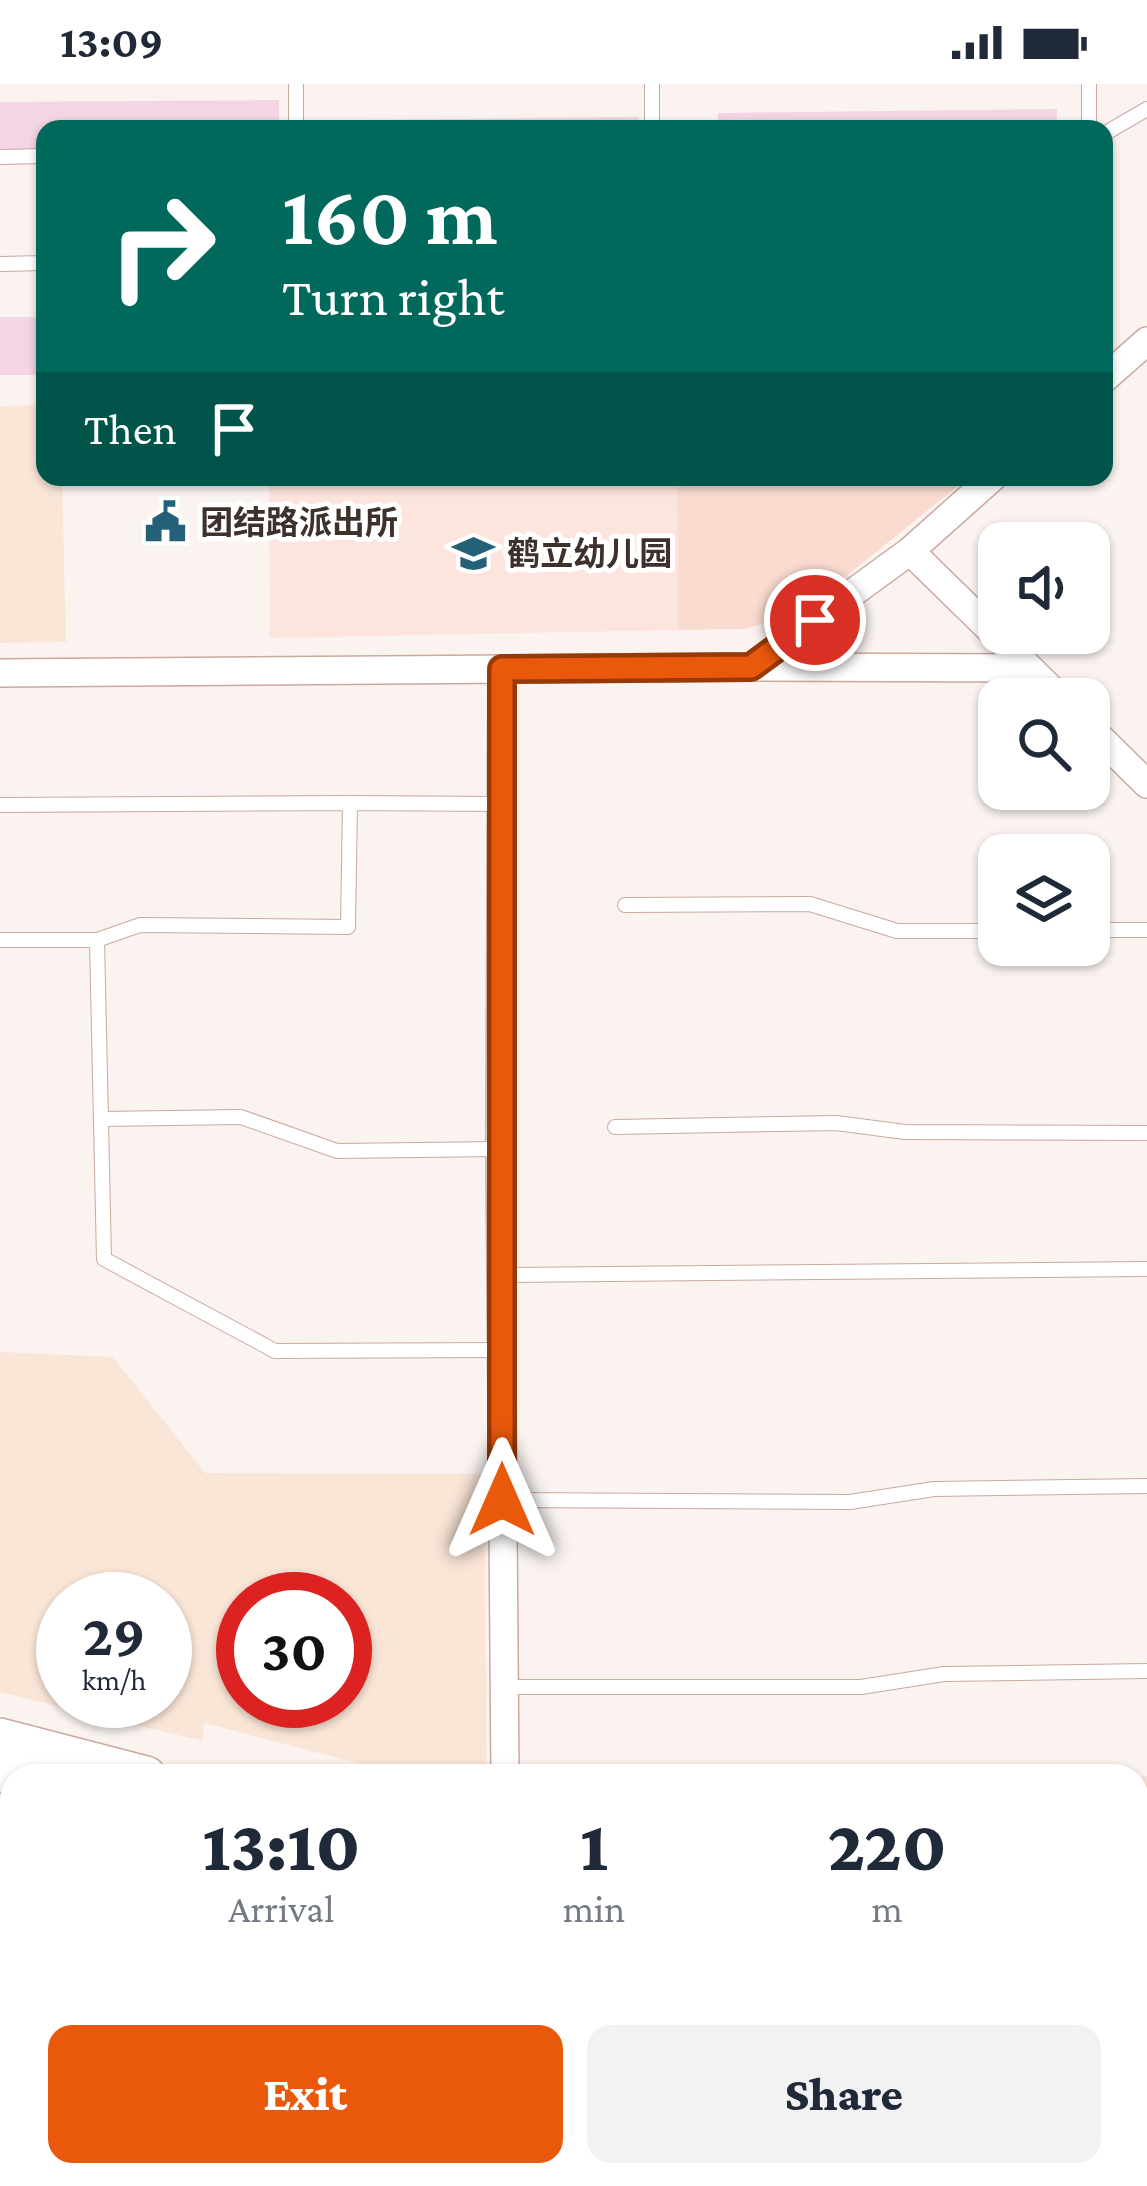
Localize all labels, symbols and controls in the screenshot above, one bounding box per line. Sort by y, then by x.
text: 13:09 [60,17,163,67]
icon: right [84,168,240,324]
text: 160 m [282,169,498,262]
text: Turn right [282,267,504,327]
icon: arrive [201,396,267,462]
text: Then [84,404,177,454]
public building icon: 团结路派出所 [143,499,189,545]
place label: 团结路派出所 [200,504,398,541]
map controls [978,522,1110,966]
button: sound [978,522,1110,654]
school or university icon: 鹤立幼儿园 [450,530,496,576]
place label: 鹤立幼儿园 [507,535,672,572]
pin [764,569,866,671]
icon: arrive [782,587,848,653]
button: search [978,678,1110,810]
button: layers [978,834,1110,966]
position arrow [439,1437,565,1563]
speed limit sign: 30 [216,1572,372,1728]
text: 29 [82,1601,146,1668]
text: km/h [82,1663,146,1696]
text: 13:10 [202,1805,360,1885]
text: 1 [580,1805,608,1885]
text: 220 [827,1805,947,1885]
text: Arrival [228,1887,334,1930]
text: min [563,1887,625,1930]
text: m [871,1887,903,1930]
button: Exit [48,2025,563,2163]
button: Share [587,2025,1101,2163]

